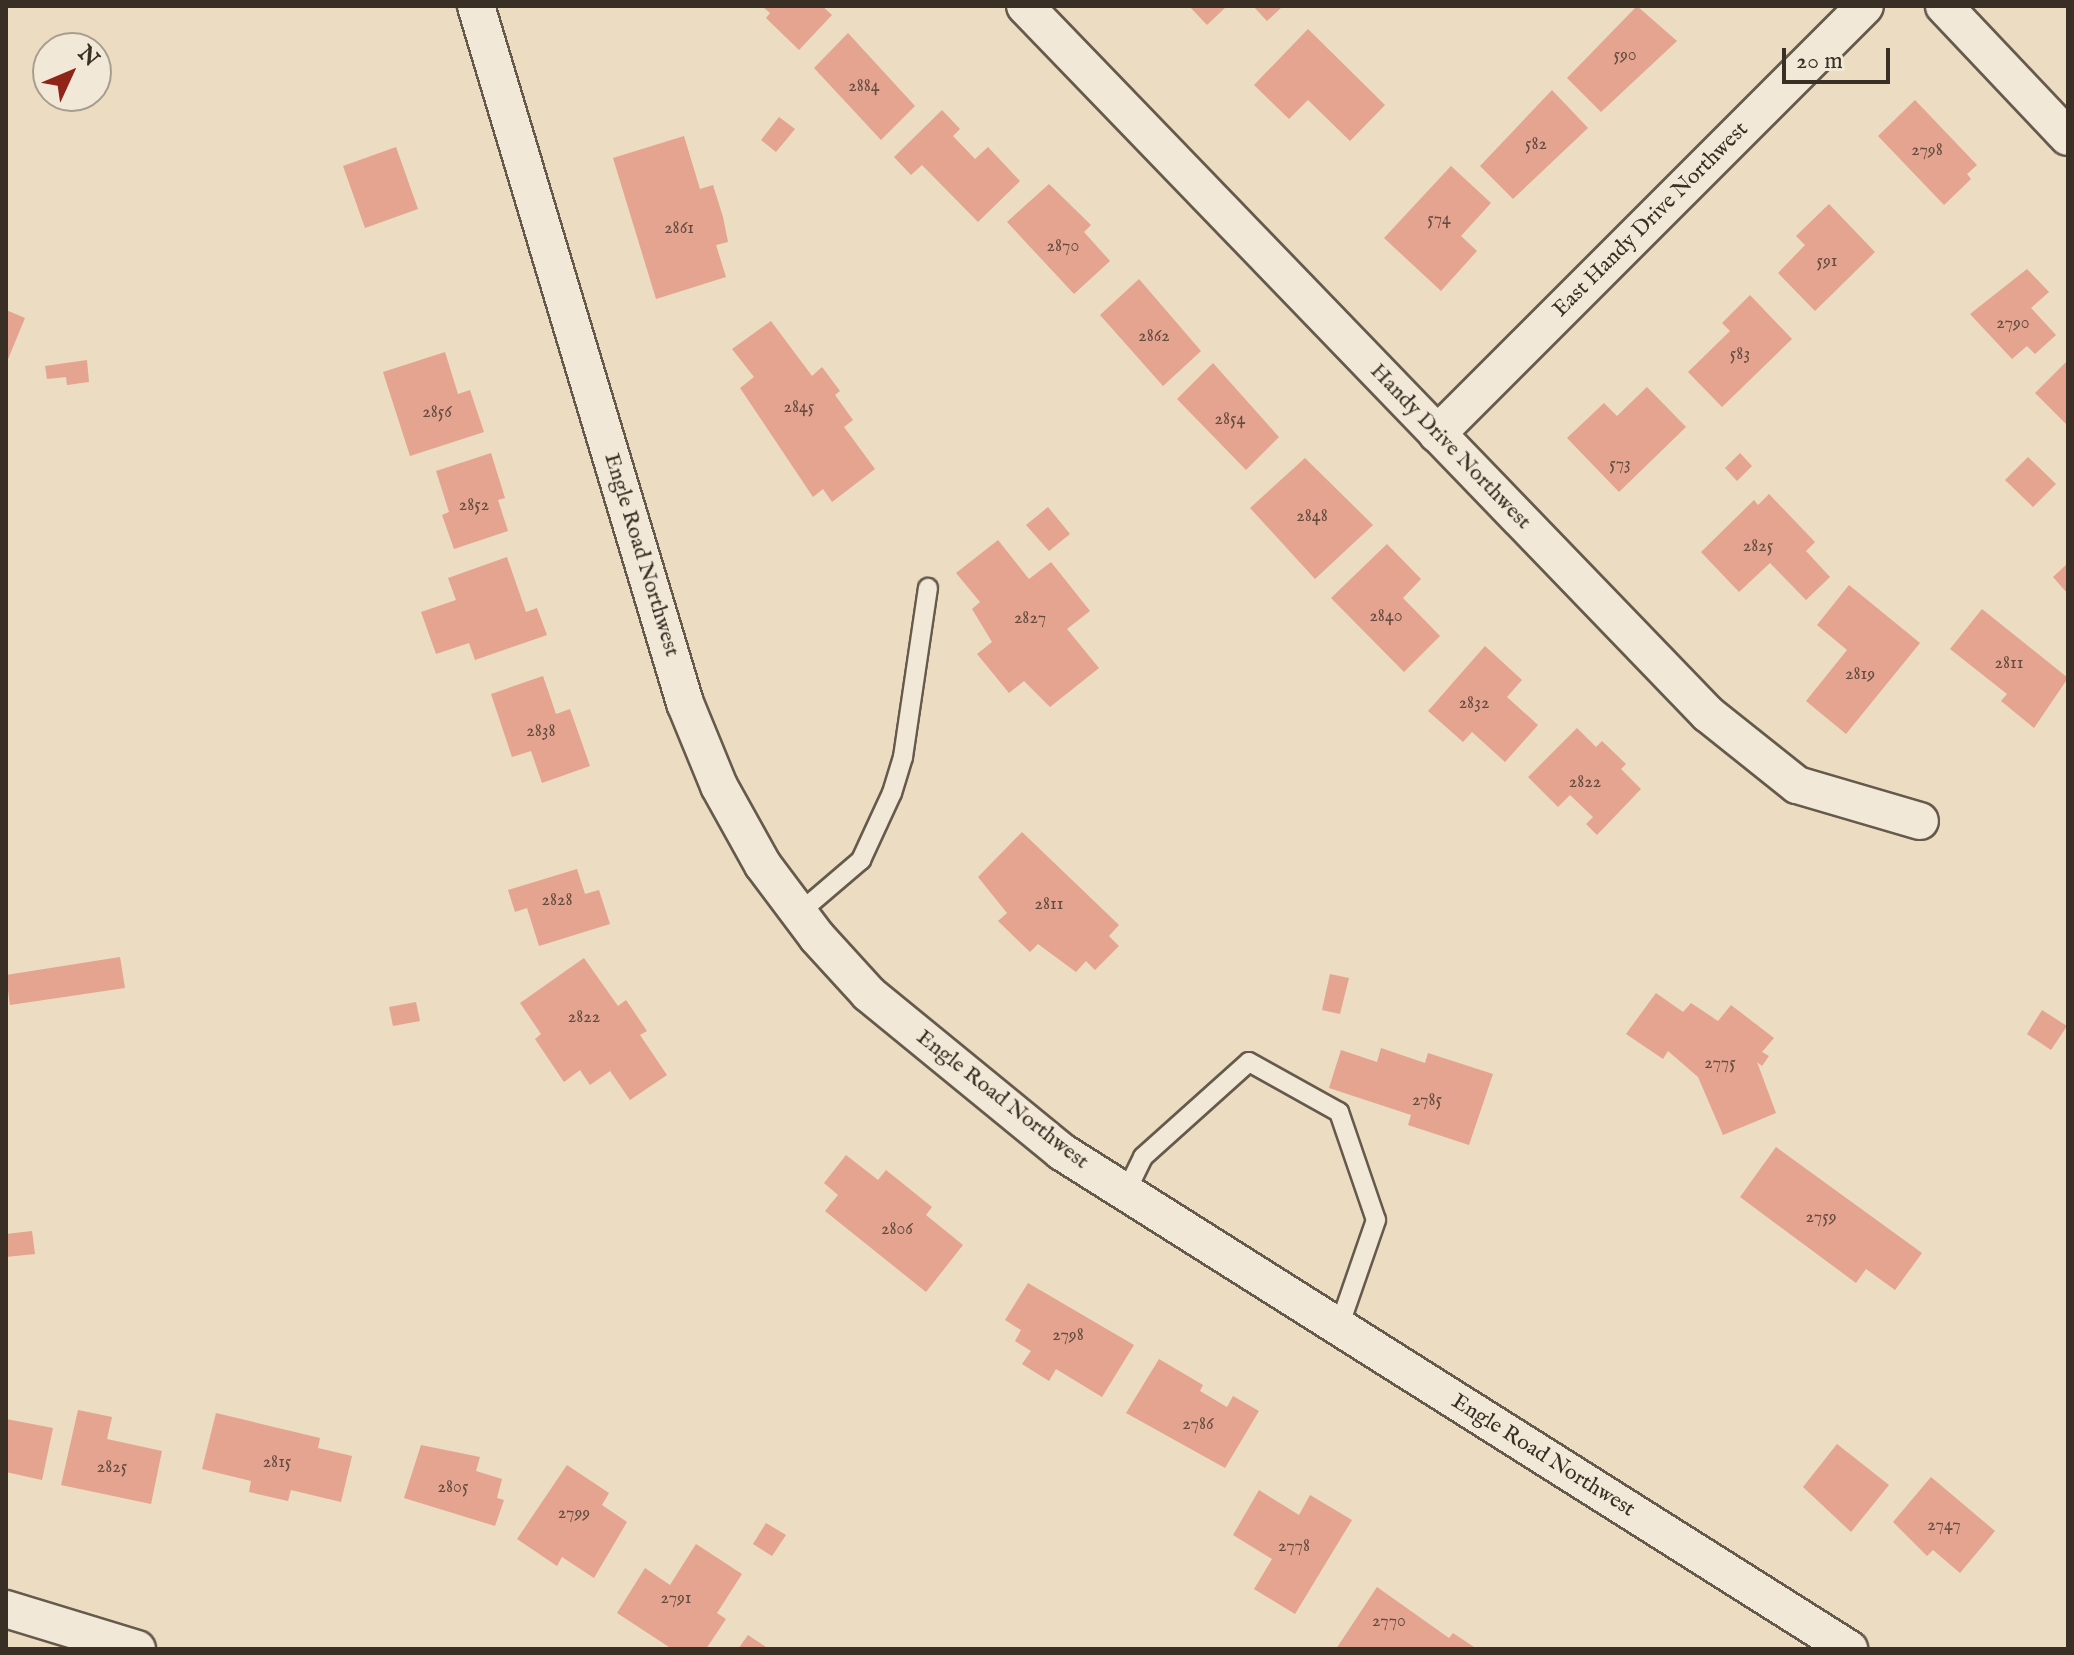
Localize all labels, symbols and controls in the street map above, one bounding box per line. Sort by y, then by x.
north arrow [32,32,112,112]
scale bar [1786,32,1894,82]
text: N [71,40,105,73]
house number: 590 [1613,45,1637,67]
text: 20 m [1796,46,1843,77]
house number: 2884 [848,76,880,98]
street label: East Handy Drive Northwest [1548,117,1754,323]
house number: 582 [1525,134,1547,156]
house number: 2798 [1911,140,1943,162]
house number: 574 [1427,209,1451,231]
house number: 2861 [664,218,694,240]
house number: 2870 [1047,236,1079,258]
house number: 591 [1816,251,1838,273]
house number: 2790 [1996,313,2030,335]
house number: 2862 [1138,326,1170,348]
house number: 583 [1730,344,1750,366]
street label: Handy Drive Northwest [1364,359,1536,535]
house number: 2845 [784,397,814,419]
house number: 2856 [422,402,452,424]
house number: 2854 [1215,409,1245,431]
street label: Engle Road Northwest [598,450,684,660]
house number: 573 [1609,454,1631,476]
house number: 2852 [459,495,489,517]
house number: 2848 [1296,506,1328,528]
house number: 2825 [1743,536,1773,558]
house number: 2840 [1369,606,1403,628]
house number: 2827 [1014,608,1046,630]
house number: 2811 [1995,653,2023,675]
house number: 2819 [1845,664,1875,686]
house number: 2832 [1459,693,1489,715]
house number: 2838 [526,721,556,743]
house number: 2822 [1569,772,1601,794]
house number: 2828 [541,890,573,912]
house number: 2811 [1035,894,1063,916]
house number: 2822 [568,1007,600,1029]
street label: Engle Road Northwest [911,1025,1093,1175]
house number: 2775 [1704,1053,1736,1075]
house number: 2785 [1412,1090,1442,1112]
house number: 2759 [1805,1207,1837,1229]
house number: 2806 [881,1219,913,1241]
house number: 2798 [1052,1325,1084,1347]
street label: Engle Road Northwest [1446,1389,1640,1523]
house number: 2786 [1182,1414,1214,1436]
house number: 2815 [263,1452,291,1474]
house number: 2825 [97,1457,127,1479]
house number: 2805 [438,1477,468,1499]
house number: 2799 [558,1503,590,1525]
house number: 2747 [1927,1515,1961,1537]
house number: 2778 [1278,1536,1310,1558]
house number: 2791 [660,1588,692,1610]
house number: 2770 [1372,1611,1406,1633]

